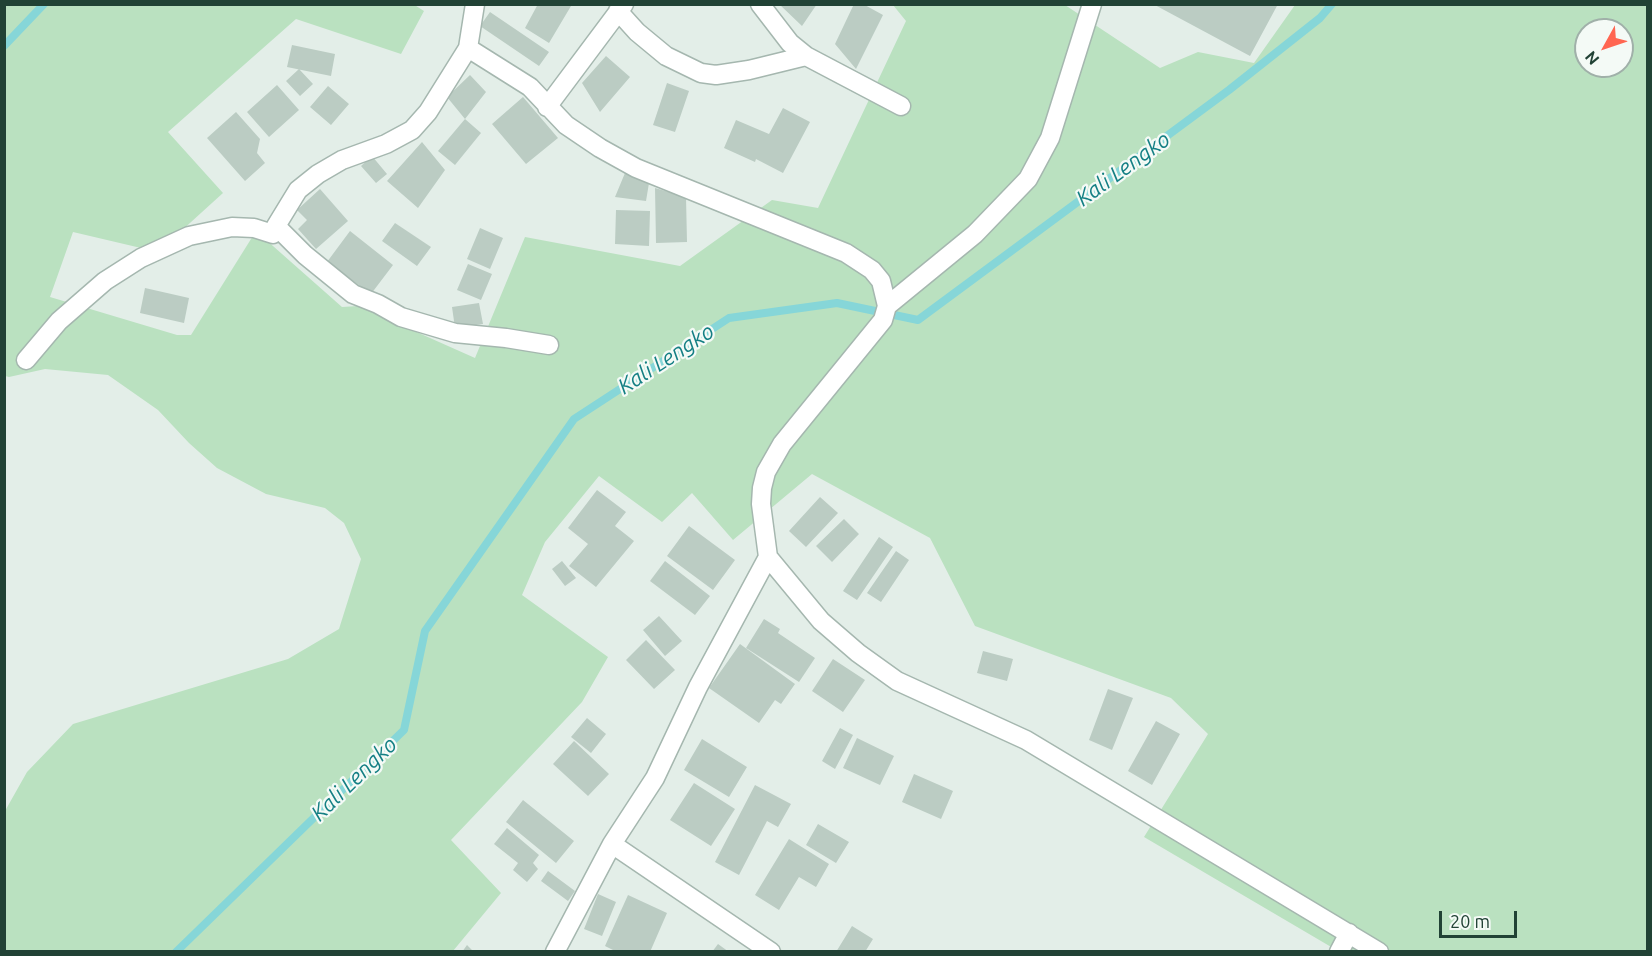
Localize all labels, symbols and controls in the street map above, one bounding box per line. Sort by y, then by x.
north arrow [1574,18,1634,78]
text: N [1581,48,1602,69]
water label: Kali Lengko [1071,126,1175,212]
water label: Kali Lengko [613,318,719,400]
water label: Kali Lengko [305,732,403,826]
scale bar [1442,899,1520,937]
text: 20 m [1450,911,1490,931]

